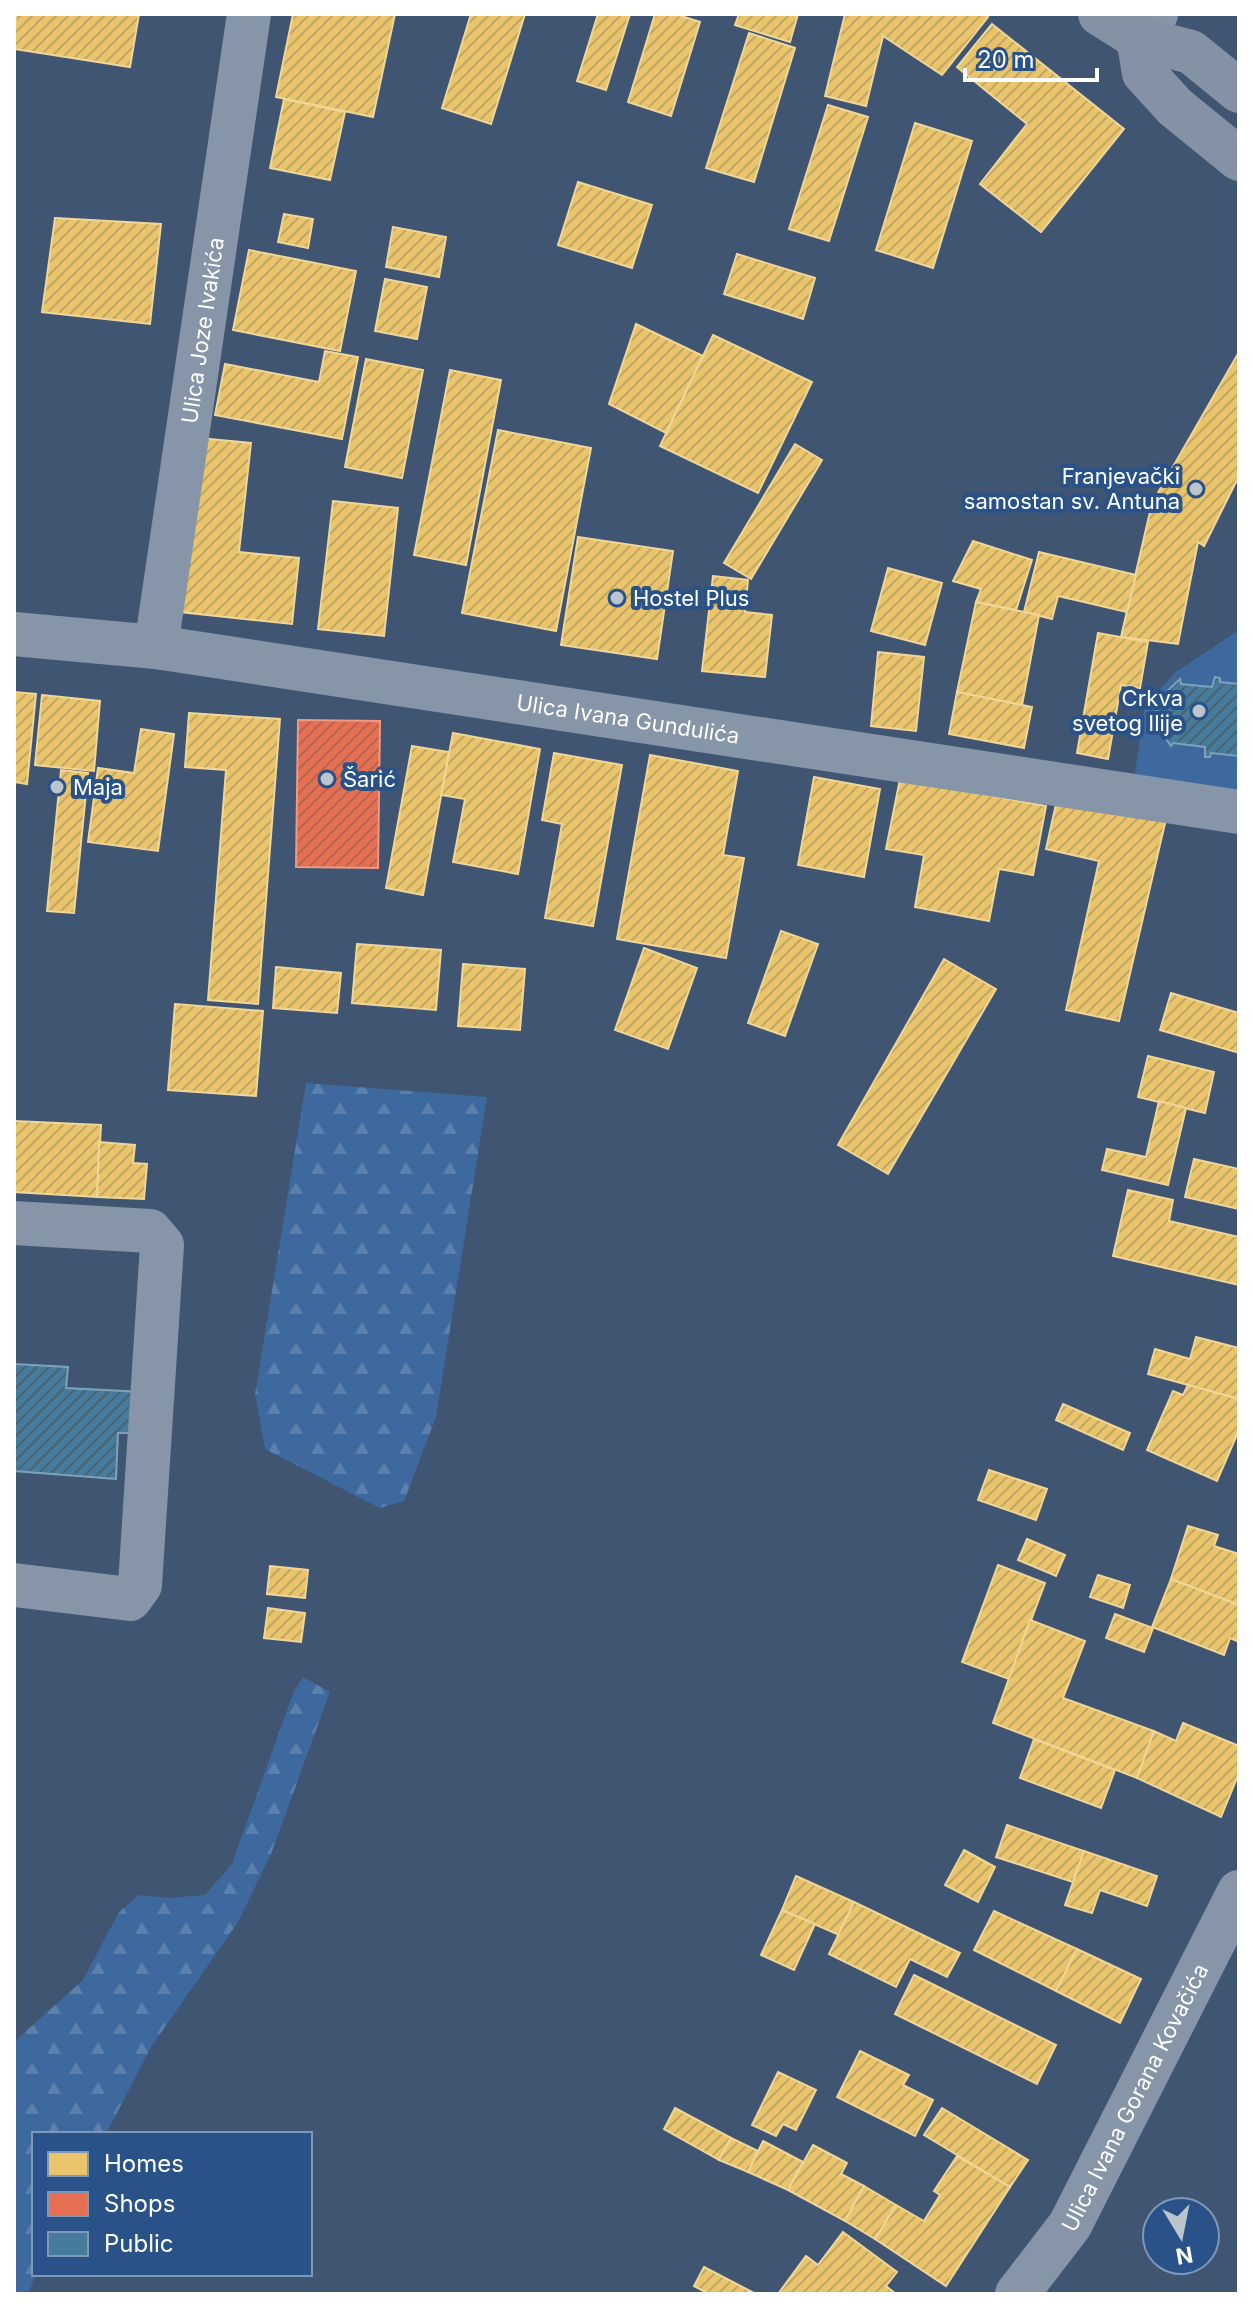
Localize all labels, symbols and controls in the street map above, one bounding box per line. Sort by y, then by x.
scale bar [965,32,1097,82]
text: 20 m [977,45,1035,74]
street label: Ulica Joze Ivakića [176,236,229,425]
place label: Franjevački samostan sv. Antuna [964,463,1180,514]
marker: Franjevački samostan sv. Antuna [1187,480,1205,498]
place label: Hostel Plus [633,585,749,611]
marker: Hostel Plus [608,589,626,607]
place label: Crkva svetog Ilije [1072,685,1183,736]
street label: Ulica Ivana Gundulića [515,689,741,749]
marker: Crkva svetog Ilije [1190,702,1208,720]
place label: Šarić [343,766,396,792]
marker: Šarić [318,770,336,788]
place label: Maja [73,774,123,800]
marker: Maja [48,778,66,796]
street label: Ulica Ivana Gorana Kovačića [1056,1959,1213,2236]
legend [32,2132,312,2276]
text: Homes [104,2149,184,2178]
text: Shops [104,2189,175,2218]
north arrow [1141,2196,1221,2276]
text: Public [104,2229,174,2258]
text: N [1174,2241,1195,2270]

